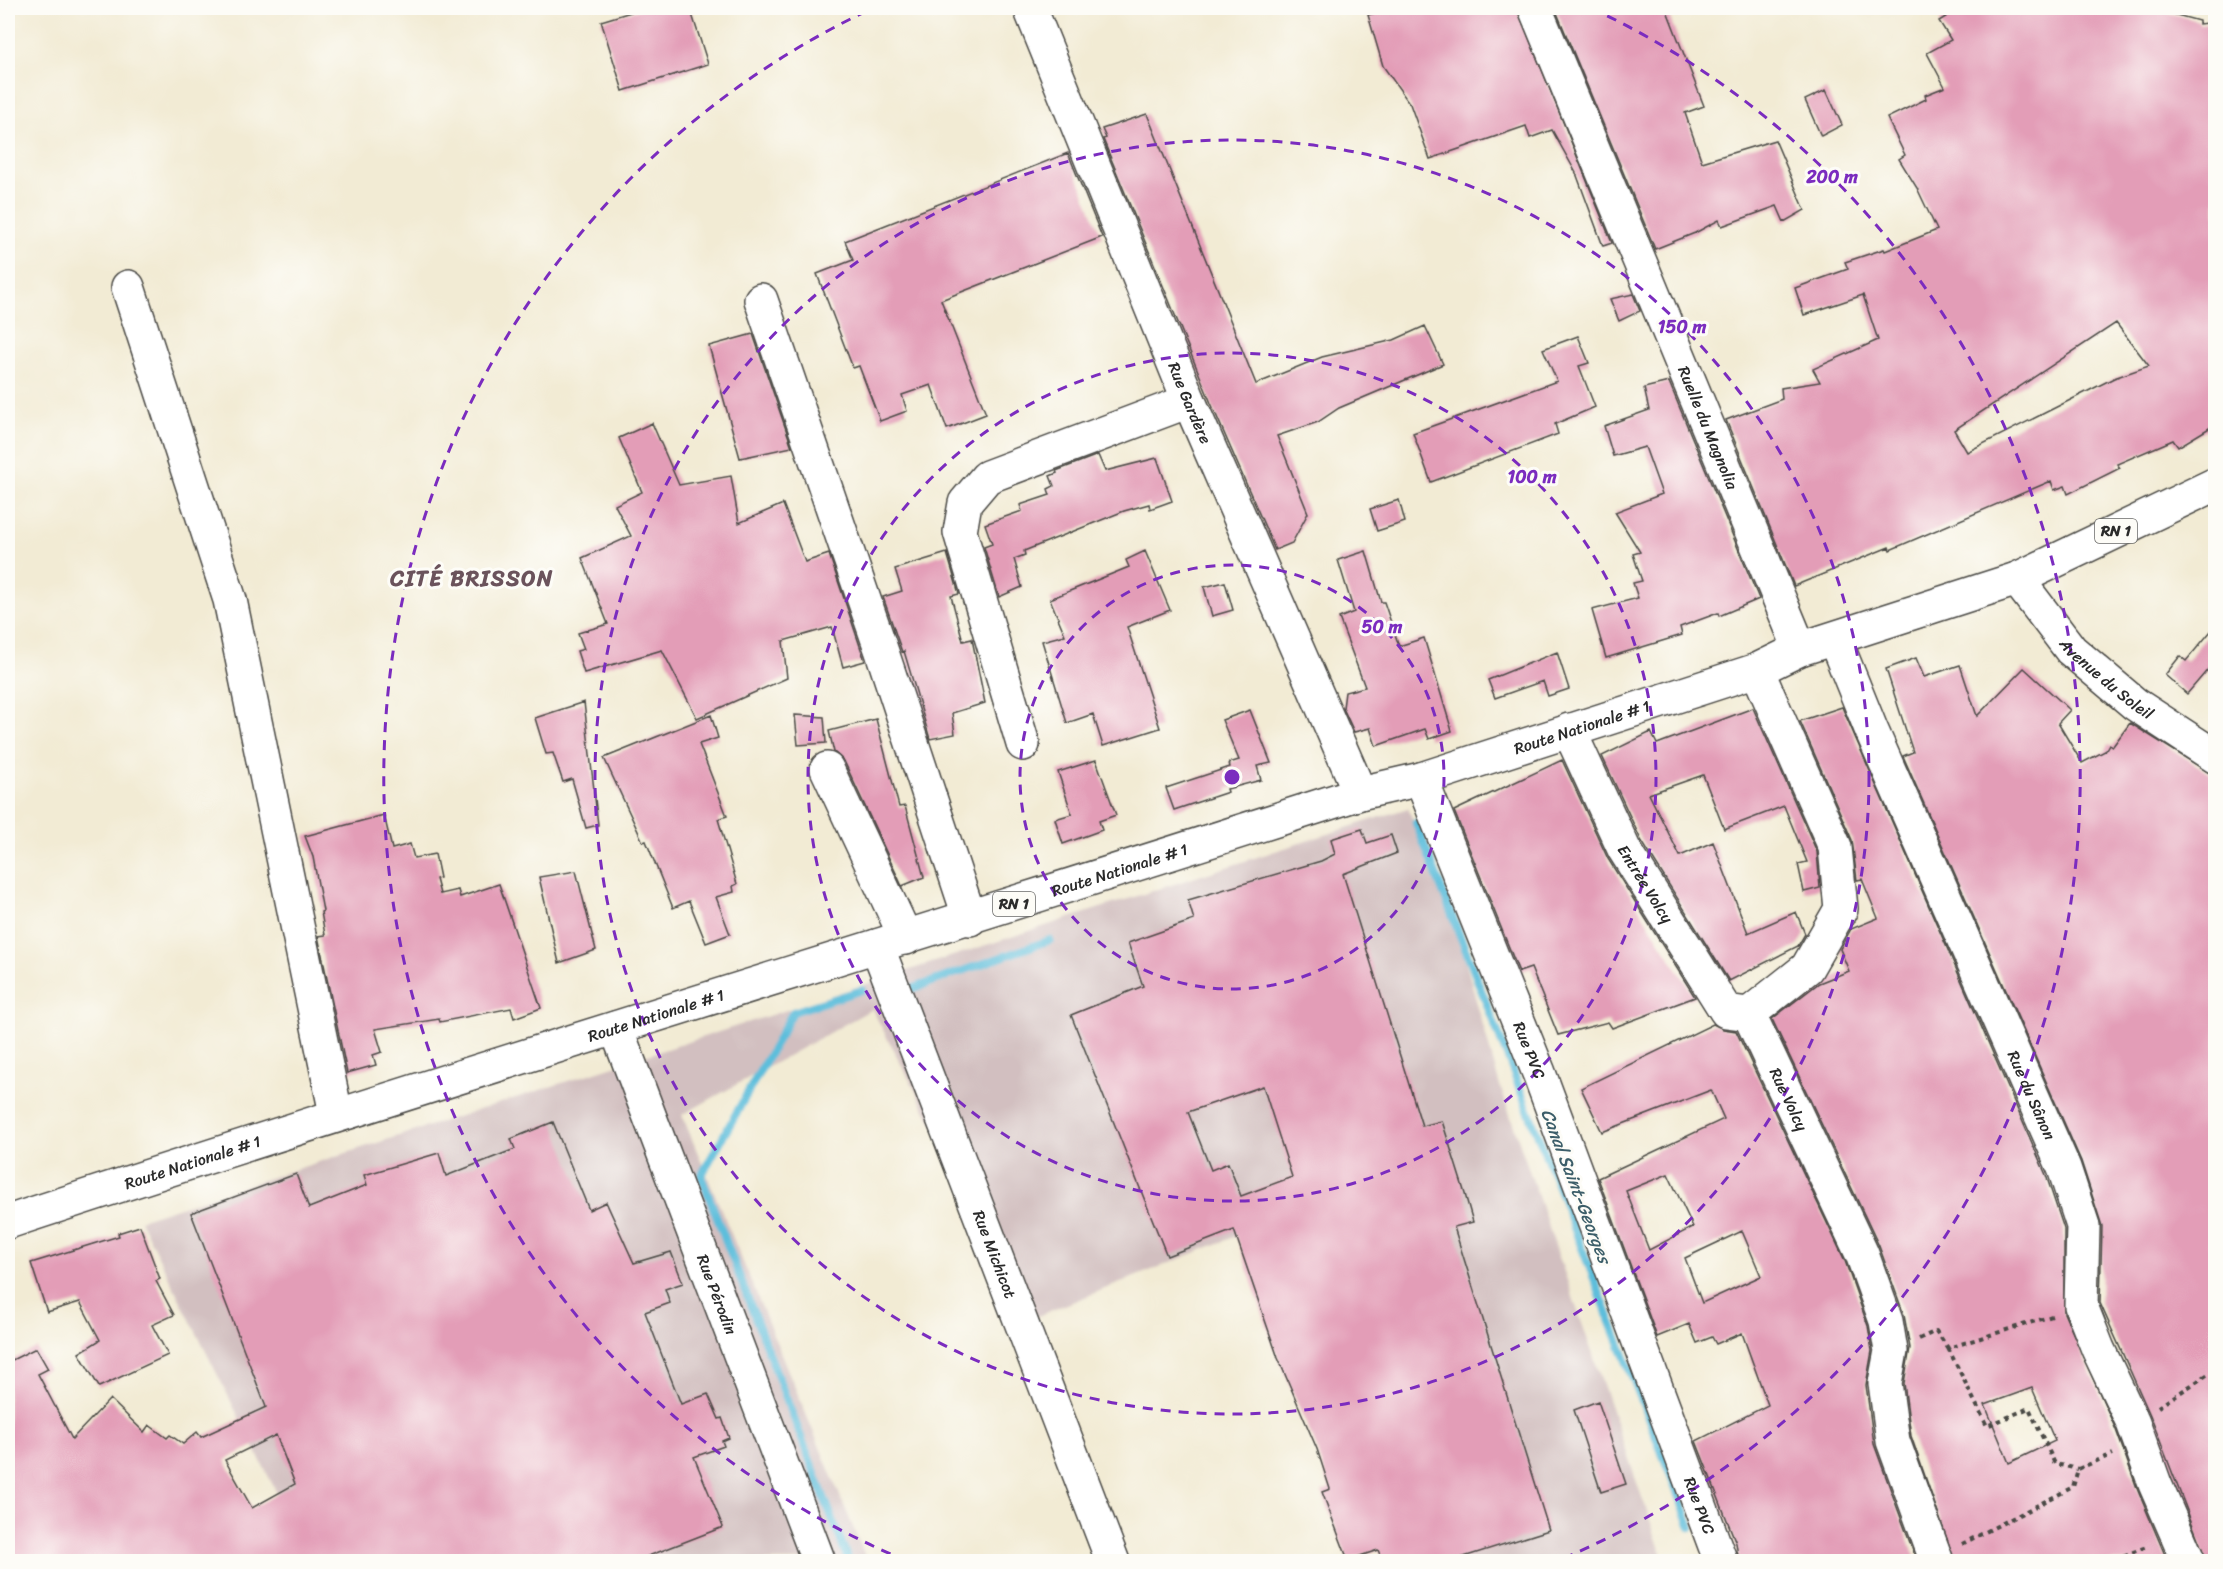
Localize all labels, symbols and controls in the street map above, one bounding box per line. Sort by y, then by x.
text: 200 m [1805,161,1858,193]
text: 150 m [1658,311,1706,343]
street label: Rue Gardère [1160,357,1220,448]
street label: Ruelle du Magnolia [1670,361,1747,495]
text: 100 m [1508,461,1557,493]
road number: RN 1 [2095,519,2137,543]
district label: CITÉ BRISSON [389,559,554,598]
text: 50 m [1362,611,1403,643]
street label: Avenue du Soleil [2051,631,2160,727]
street label: Route Nationale # 1 [1510,691,1654,763]
centre of rings [1222,767,1242,787]
street label: Route Nationale # 1 [1048,834,1192,905]
street label: Entrée Volcy [1610,838,1682,930]
road number: RN 1 [993,892,1035,916]
street label: Route Nationale # 1 [584,980,728,1050]
street label: Rue PVC [1505,1017,1554,1083]
street label: Rue du Sânon [1999,1046,2065,1145]
street label: Rue Volcy [1762,1062,1817,1137]
water label: Canal Saint-Georges [1532,1104,1621,1271]
street label: Route Nationale # 1 [121,1126,264,1198]
street label: Rue Michicot [965,1206,1025,1303]
street label: Rue Pérodin [689,1250,746,1339]
street label: Rue PVC [1676,1472,1724,1538]

